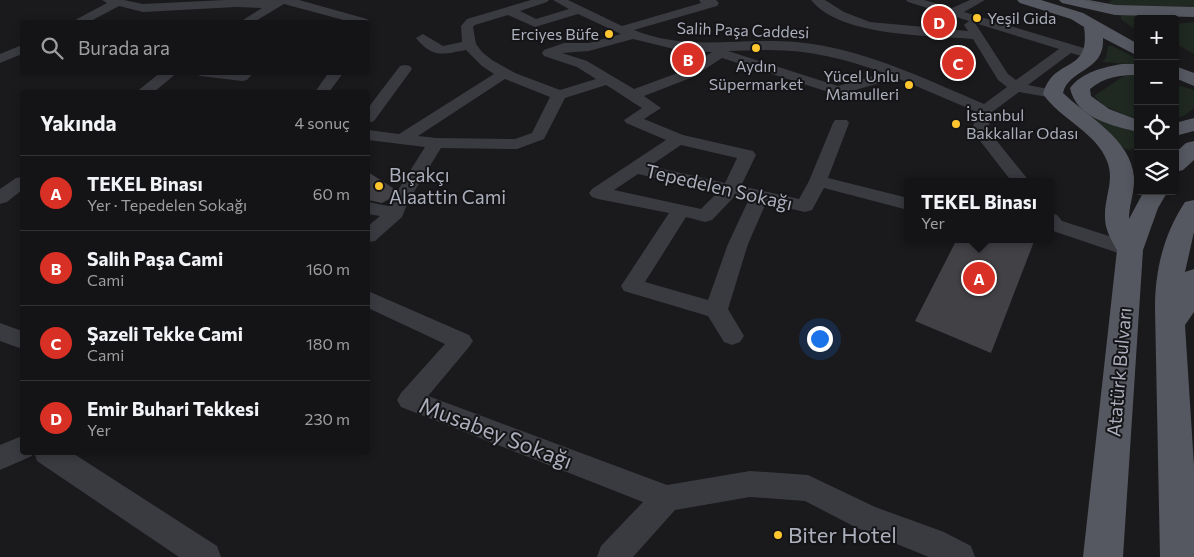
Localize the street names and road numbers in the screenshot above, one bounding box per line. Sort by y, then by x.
street label: Salih Paşa Caddesi [676,18,810,41]
street label: Tepedelen Sokağı [643,158,795,215]
street label: Atatürk Bulvarı [1101,306,1136,438]
street label: Musabey Sokağı [416,391,577,474]

